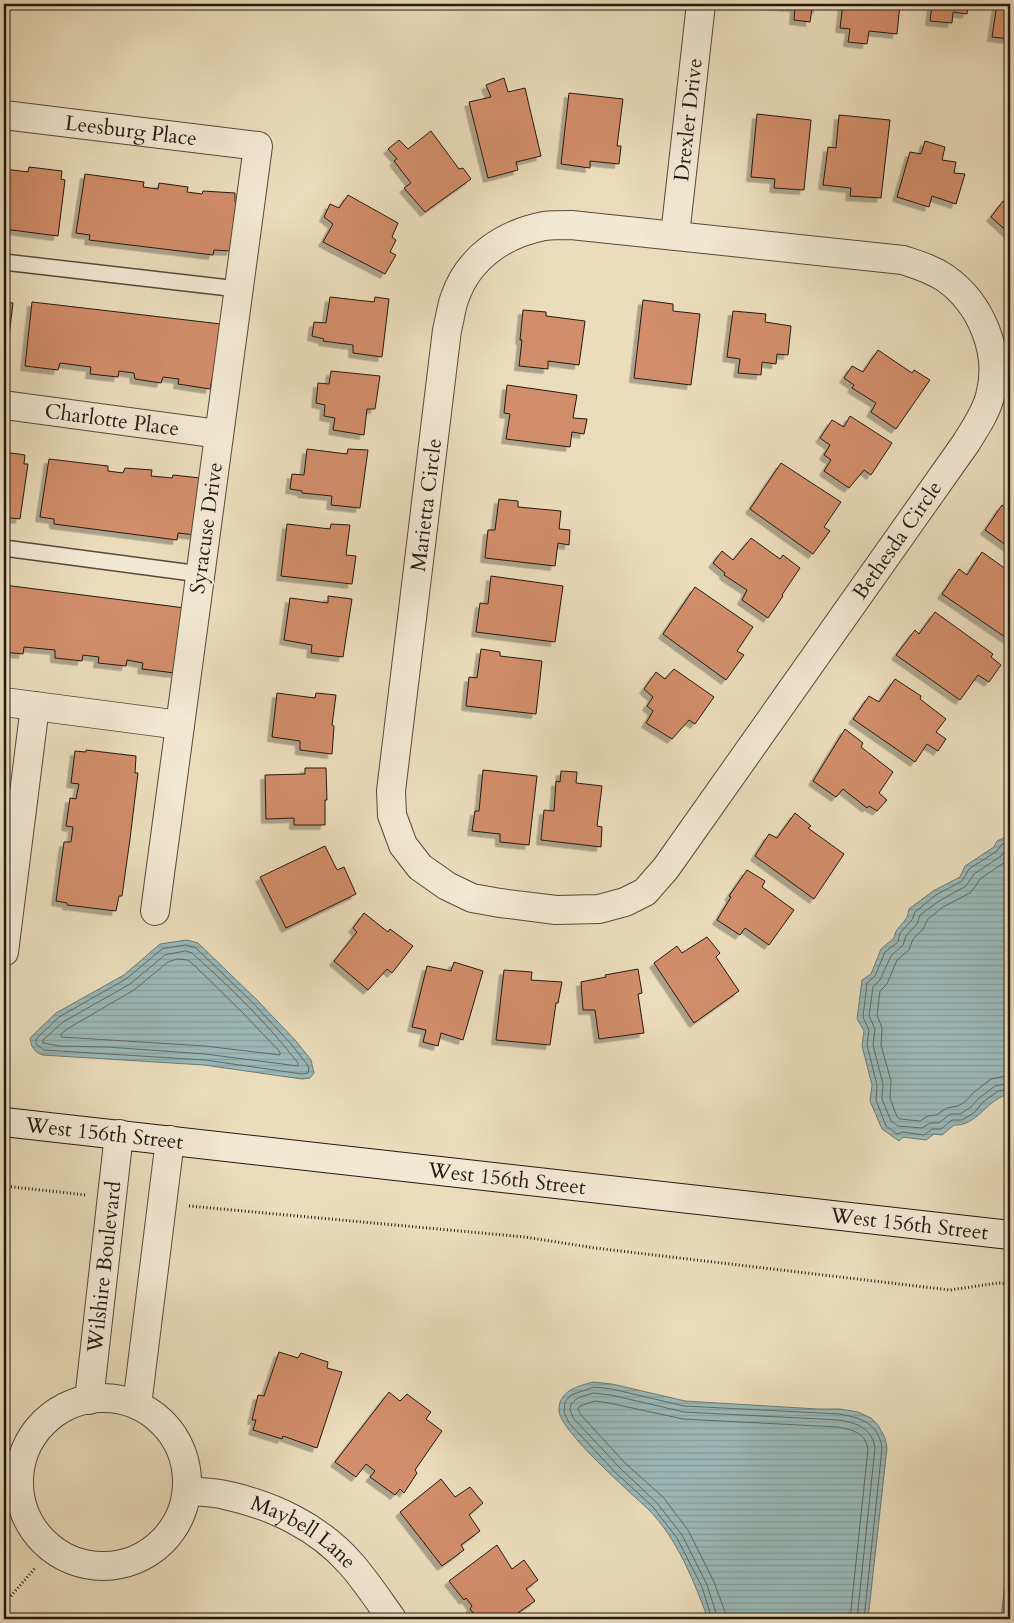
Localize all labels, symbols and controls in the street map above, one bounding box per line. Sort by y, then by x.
street label: Drexler Drive [667,57,710,183]
street label: Leesburg Place [63,109,199,153]
street label: Charlotte Place [43,397,181,443]
street label: Marietta Circle [404,437,449,573]
street label: Syracuse Drive [183,460,230,596]
street label: Bethesda Circle [846,475,949,605]
street label: West 156th Street [23,1110,185,1157]
street label: West 156th Street [425,1156,588,1202]
street label: Wilshire Boulevard [80,1180,129,1355]
street label: West 156th Street [828,1201,990,1247]
street label: Maybell Lane [247,1489,363,1575]

